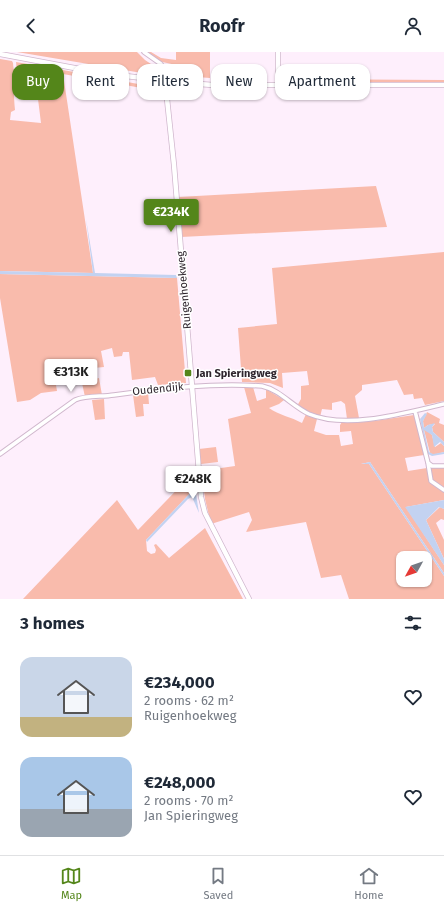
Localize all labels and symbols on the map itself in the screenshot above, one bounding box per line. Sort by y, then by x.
pin: €234K [143,199,199,233]
street label: Ruigenhoekweg [174,250,194,330]
pin: €313K [43,359,99,393]
place label: Jan Spieringweg [195,367,278,380]
marker: Jan Spieringweg [183,368,193,378]
street label: Oudendijk [132,380,185,398]
pin: €248K [165,466,221,500]
north arrow [396,551,432,587]

